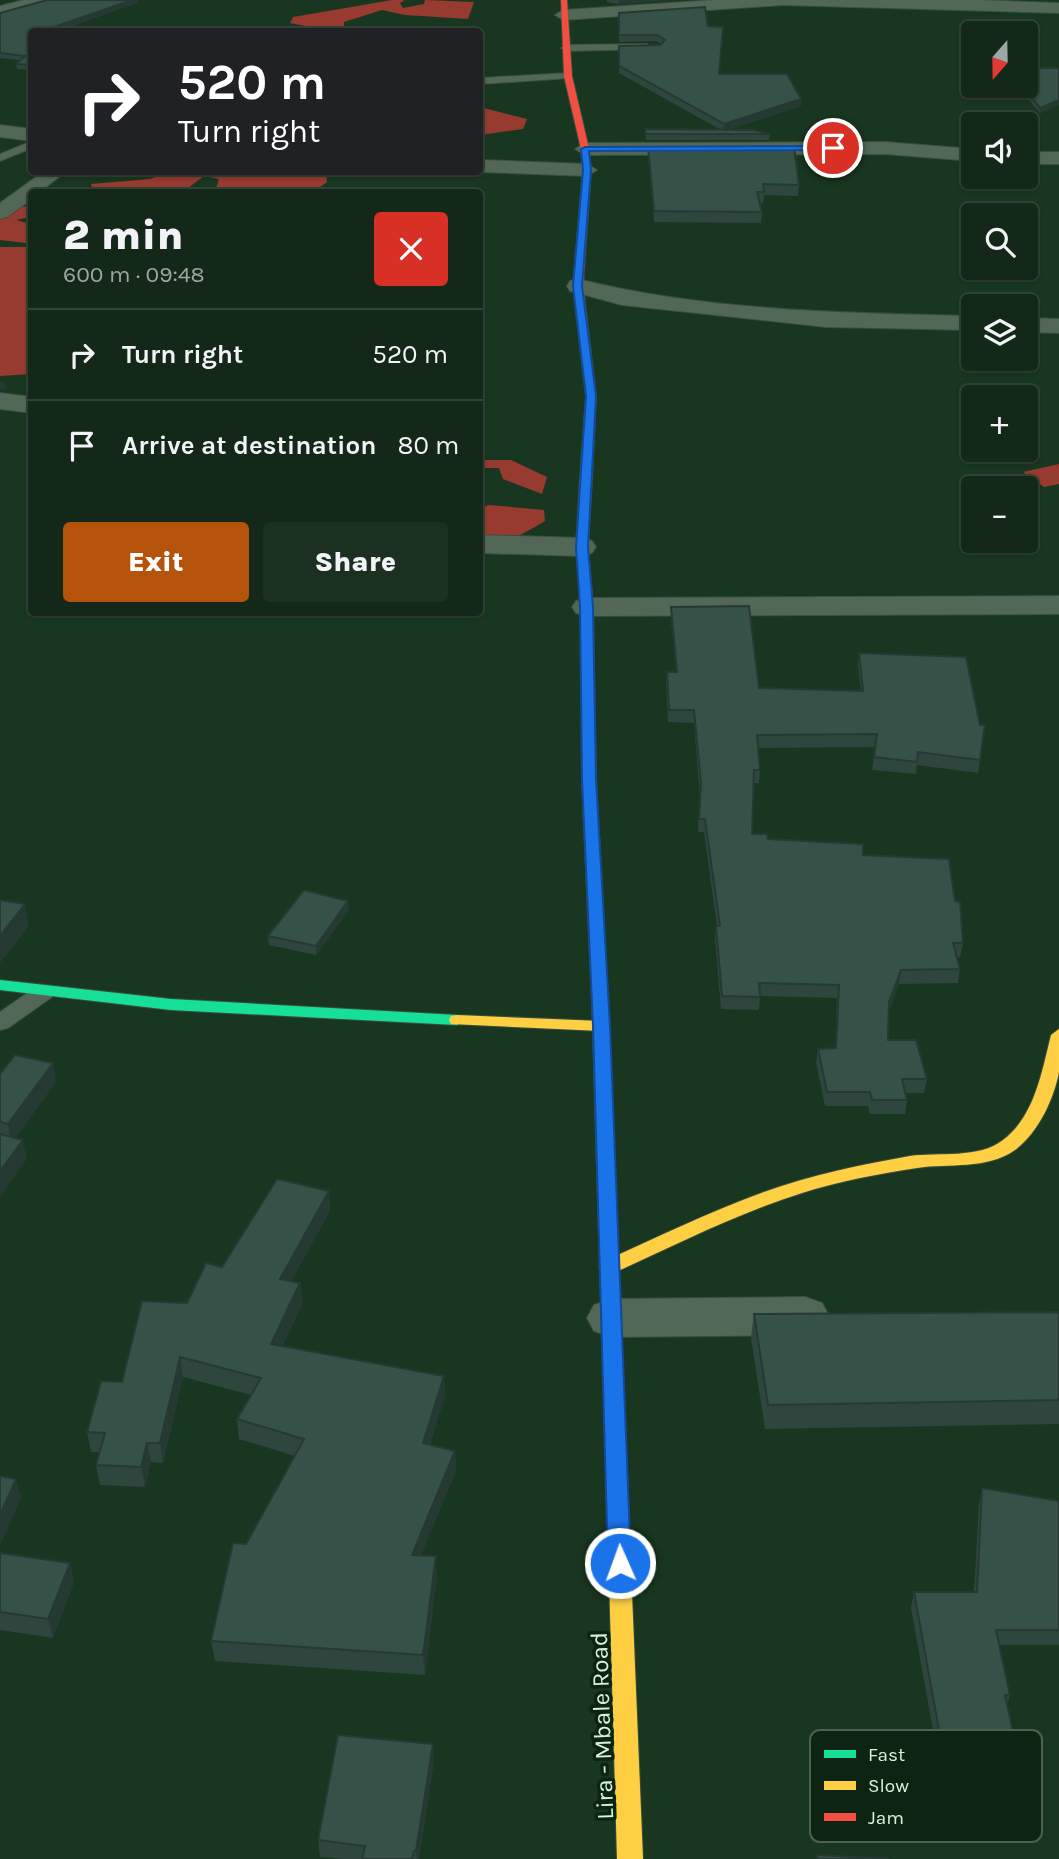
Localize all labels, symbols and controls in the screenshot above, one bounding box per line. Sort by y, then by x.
north arrow [961,21,1038,98]
map controls [961,21,1038,553]
text: 520 m [178,54,326,111]
icon: right [63,56,154,147]
button: sound [961,112,1038,189]
text: Turn right [178,113,320,150]
pin [803,118,863,178]
icon: arrive [814,129,852,167]
button: search [961,203,1038,280]
text: 2 min [63,210,183,260]
button: close [374,212,448,286]
text: 600 m · 09:48 [63,261,205,288]
button: layers [961,294,1038,371]
icon: right [63,336,101,374]
text: Turn right [122,339,243,370]
text: 520 m [372,339,448,370]
button: + [961,385,1038,462]
icon: arrive [63,427,101,465]
text: Arrive at destination [122,430,376,461]
text: 80 m [397,430,459,461]
button: − [961,476,1038,553]
button: Exit [63,522,249,602]
button: Share [263,522,448,602]
position arrow [583,1526,657,1600]
street label: Lira - Mbale Road [585,1632,619,1820]
legend [810,1730,1042,1842]
text: Fast [868,1744,905,1766]
text: Slow [868,1775,909,1797]
text: Jam [868,1807,904,1829]

